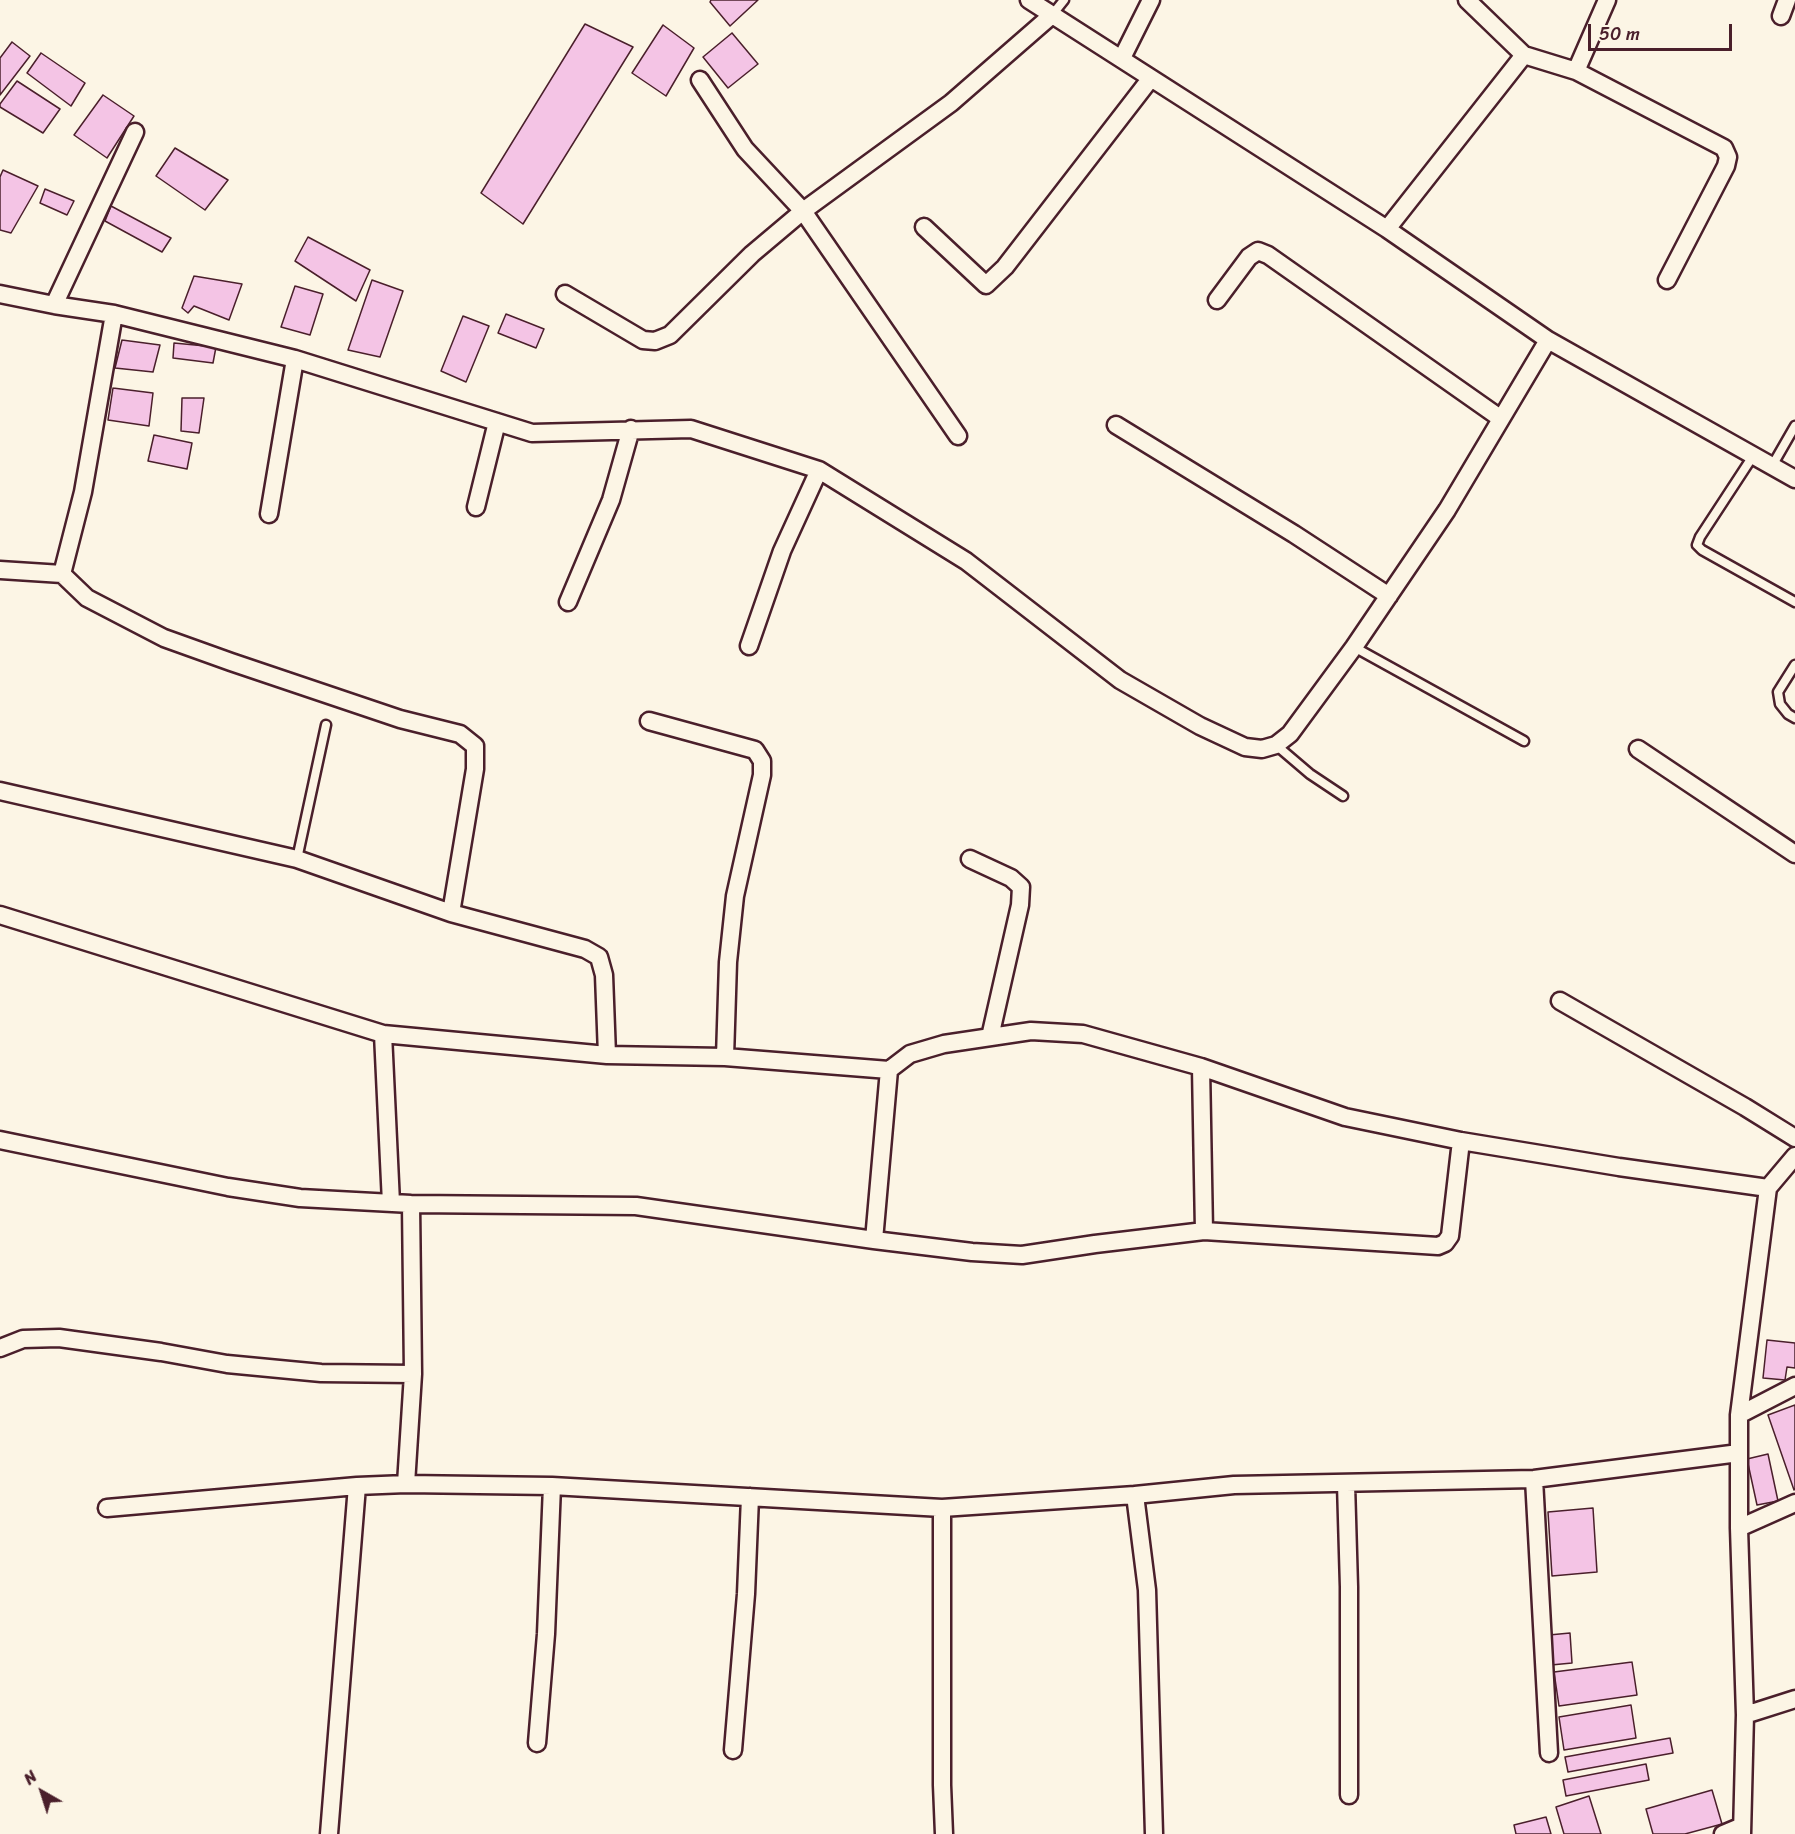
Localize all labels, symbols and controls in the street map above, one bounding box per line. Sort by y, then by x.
scale bar [1591,12,1735,50]
text: 50 m [1599,18,1640,50]
north arrow [12,1762,72,1822]
text: N [17,1763,44,1792]

